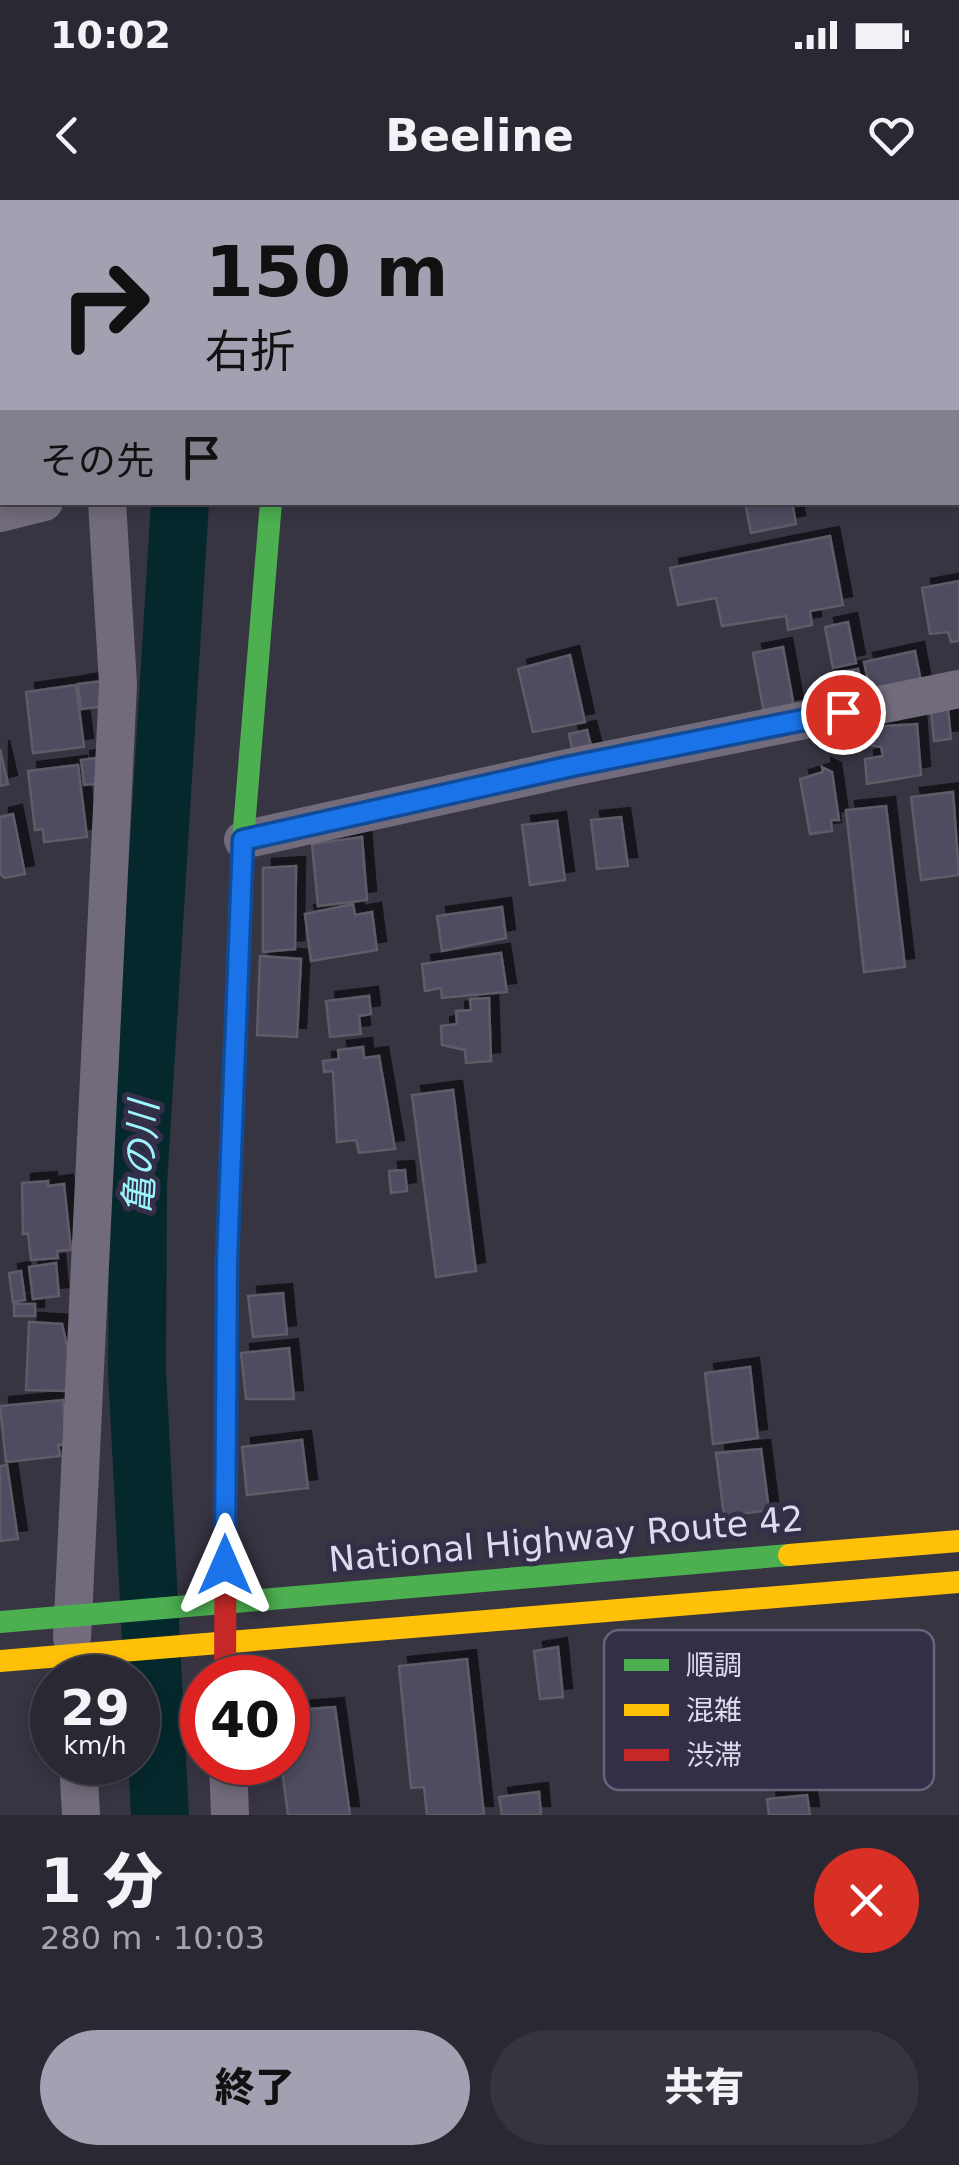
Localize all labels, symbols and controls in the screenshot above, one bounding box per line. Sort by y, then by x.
text: 10:02 [50,13,171,57]
icon: back [40,108,95,163]
icon: heart [864,108,919,163]
text: Beeline [385,109,574,162]
text: 150 m [205,231,448,313]
icon: right [40,240,170,370]
text: 右折 [205,325,295,378]
icon: arrive [174,430,229,485]
text: その先 [40,439,154,483]
pin [801,670,886,755]
icon: arrive [816,685,871,740]
water label: 亀の川 [116,1096,166,1216]
street label: National Highway Route 42 [327,1498,805,1580]
position arrow [173,1513,277,1617]
legend [604,1630,934,1790]
text: 順調 [686,1649,742,1682]
speed limit sign: 40 [180,1655,310,1785]
text: 29 [60,1679,130,1737]
text: 混雑 [686,1694,742,1727]
text: km/h [63,1731,127,1760]
text: 渋滞 [686,1739,742,1772]
text: 1 分 [40,1846,163,1916]
button: close [814,1848,919,1953]
text: 280 m · 10:03 [40,1919,265,1957]
button: 終了 [40,2030,470,2145]
button: 共有 [490,2030,919,2145]

